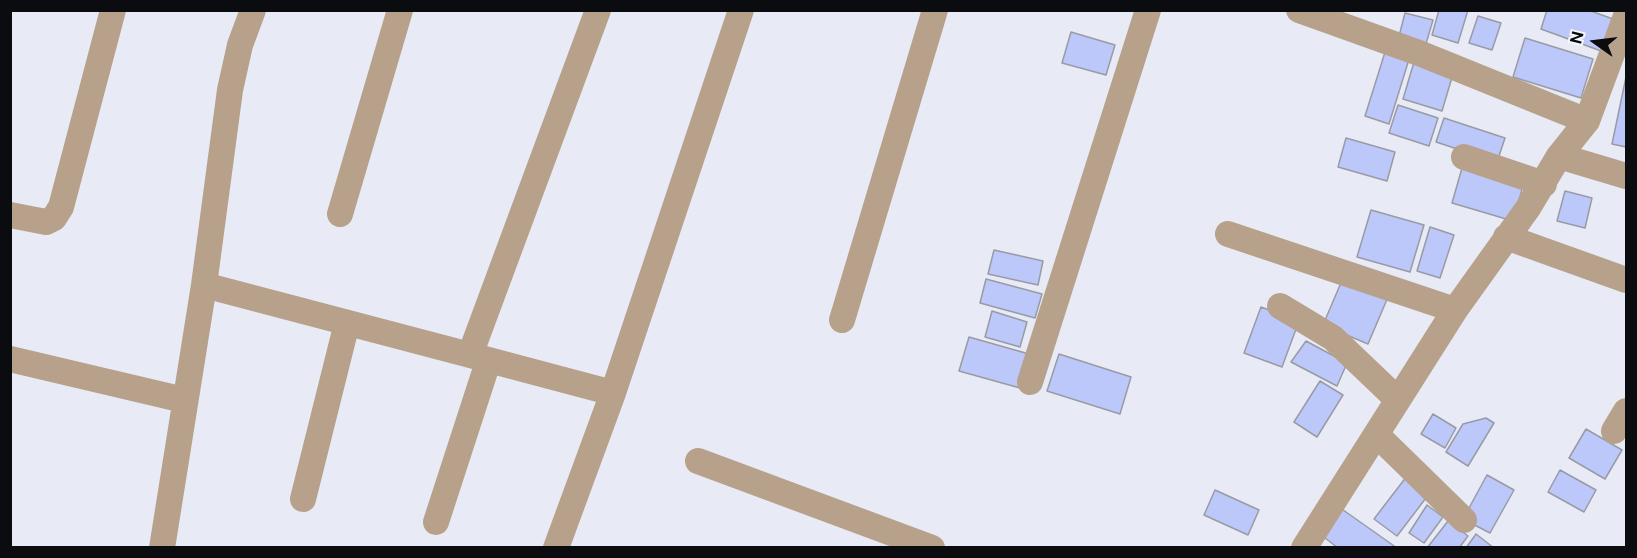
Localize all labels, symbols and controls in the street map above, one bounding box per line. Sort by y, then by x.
north arrow [1565,12,1625,72]
text: N [1566,29,1588,46]

